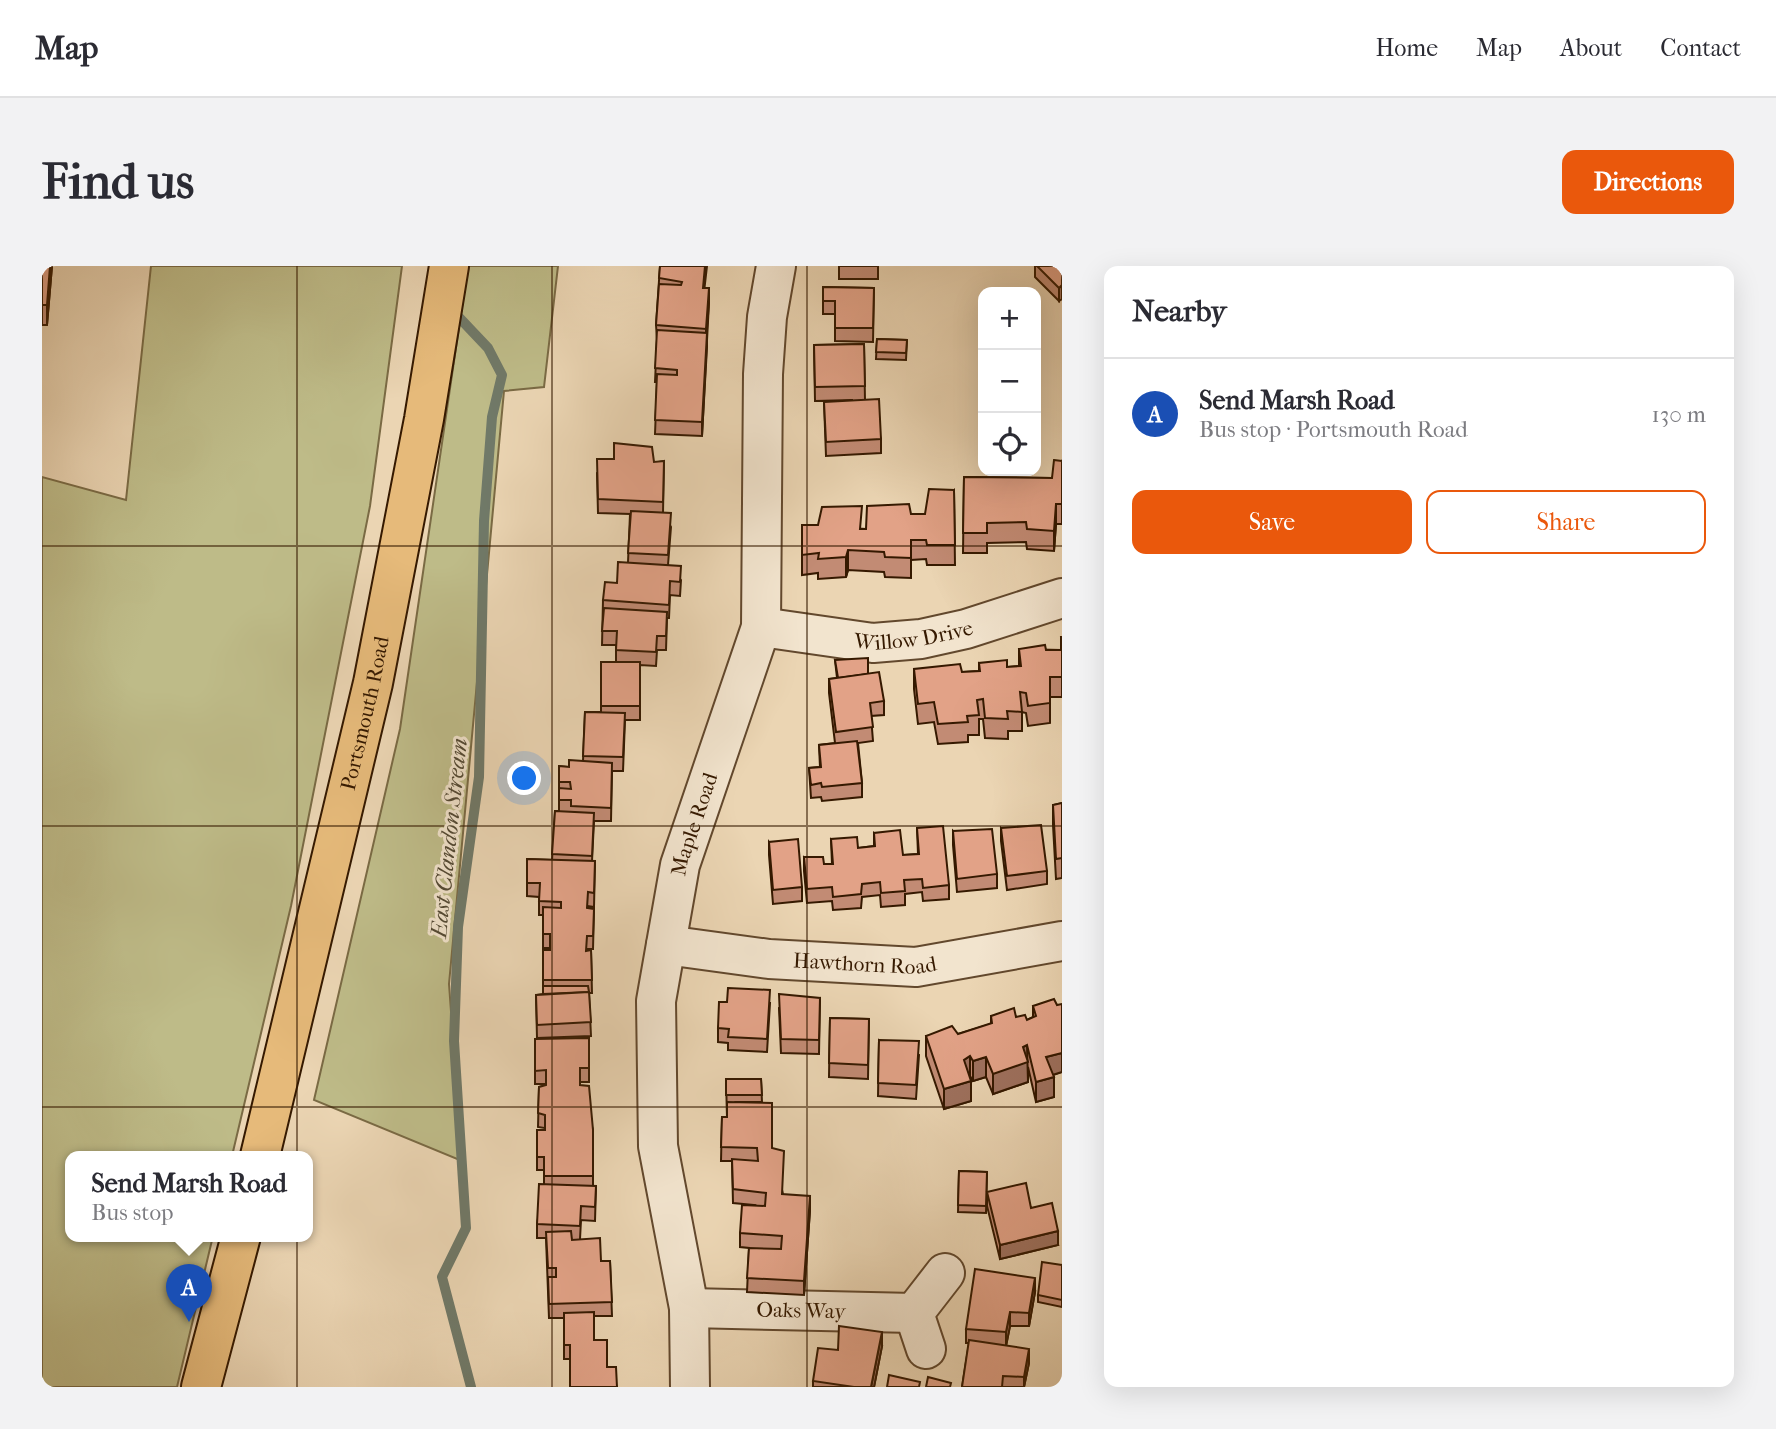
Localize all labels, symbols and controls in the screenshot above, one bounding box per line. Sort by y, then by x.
text: Map [35,29,98,68]
text: Home [1376,34,1438,62]
text: Map [1476,34,1522,62]
text: About [1560,34,1622,62]
text: Contact [1660,34,1741,62]
button: Directions [1562,150,1734,214]
text: Find us [42,153,194,211]
map controls [978,287,1041,476]
button: + [978,287,1041,350]
text: Nearby [1132,294,1227,329]
button: − [978,350,1041,413]
text: Send Marsh Road [1199,385,1394,416]
text: A [1148,401,1162,428]
text: 130 m [1652,401,1706,428]
button: locate [978,413,1041,476]
text: Bus stop · Portsmouth Road [1199,416,1468,443]
button: Save [1132,490,1412,554]
button: Share [1426,490,1706,554]
street label: Willow Drive [851,616,976,655]
street label: Portsmouth Road [336,634,394,793]
water label: East Clandon Stream [425,737,473,941]
your location [507,761,541,795]
street label: Maple Road [666,769,723,878]
street label: Hawthorn Road [793,948,939,979]
popup [65,1151,313,1242]
text: Send Marsh Road [91,1168,287,1199]
text: Bus stop [91,1199,174,1226]
pin: A [166,1264,212,1322]
street label: Oaks Way [756,1298,847,1323]

